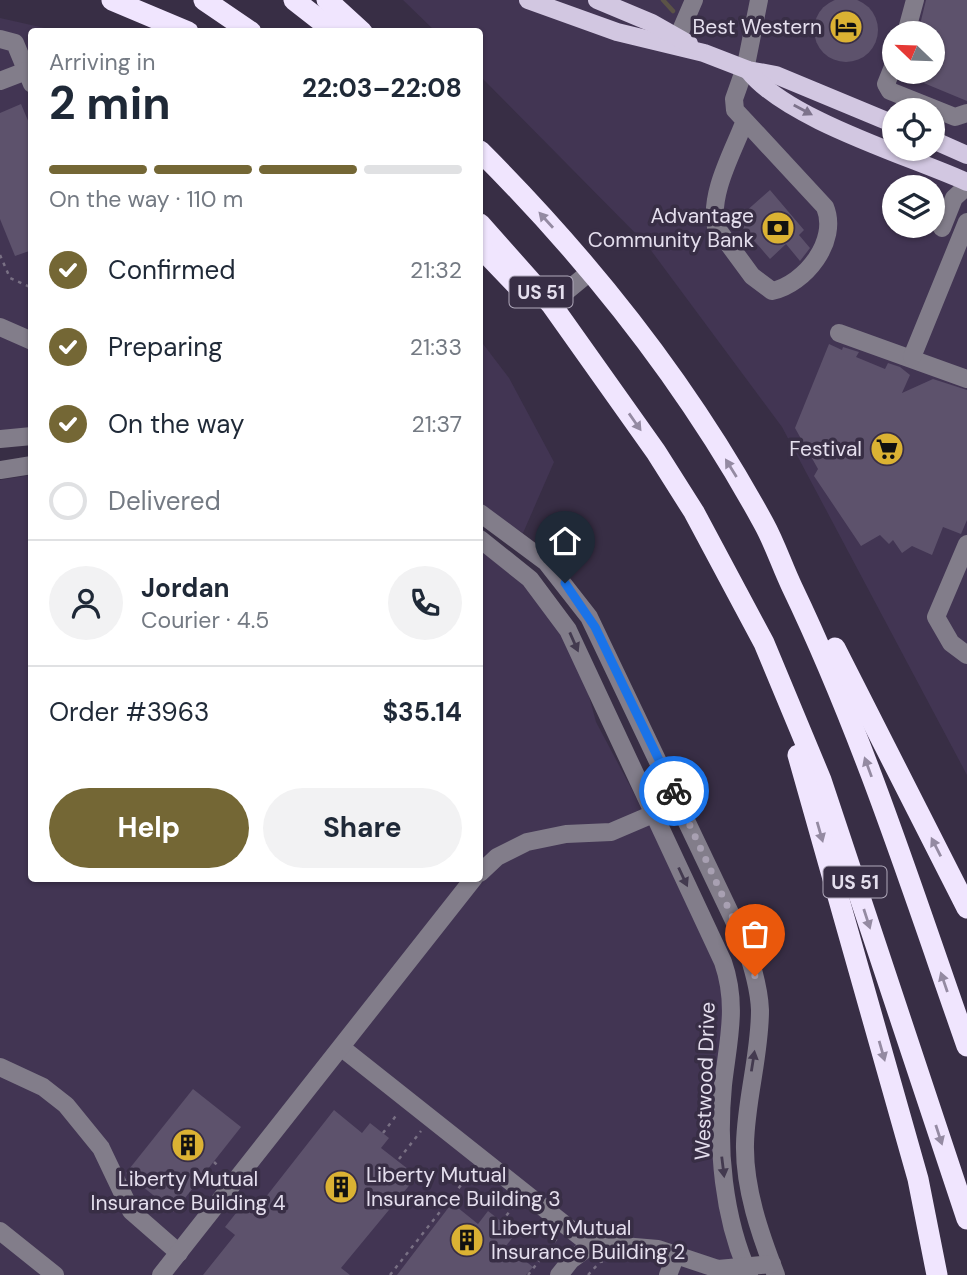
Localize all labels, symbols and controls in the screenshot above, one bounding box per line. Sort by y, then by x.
hotel icon: Best Western [827,8,865,46]
place label: Best Western [693,13,822,41]
north arrow [882,21,945,84]
map controls [882,21,945,238]
text: Arriving in [49,47,155,77]
text: 22:03–22:08 [302,71,462,105]
text: 2 min [49,73,171,133]
button: locate [882,98,945,161]
one-way arrow [793,105,813,116]
button: layers [882,175,945,238]
text: On the way · 110 m [49,184,243,214]
place label: Advantage Community Bank [588,202,754,254]
bank icon: Advantage Community Bank [759,209,797,247]
one-way arrow [538,211,554,228]
icon: check [49,251,87,289]
text: Confirmed [108,253,235,287]
text: 21:32 [410,255,462,285]
road number: US 51 [510,276,572,308]
icon: check [49,328,87,366]
text: Preparing [108,330,223,364]
text: 21:33 [410,332,462,362]
icon: check [49,405,87,443]
text: On the way [108,407,244,441]
text: 21:37 [411,409,462,439]
one-way arrow [628,413,642,431]
supermarket icon: Festival [868,430,906,468]
place label: Festival [789,435,862,463]
one-way arrow [725,459,738,478]
text: Delivered [108,484,221,518]
pin [535,511,595,583]
icon: home [546,522,584,560]
button: person [49,566,123,640]
button: phone [388,566,462,640]
text: Jordan [141,571,230,605]
text: Courier · 4.5 [141,605,269,635]
one-way arrow [568,632,580,652]
text: Order #3963 [49,695,209,729]
text: $35.14 [382,695,462,729]
courier [639,756,709,826]
one-way arrow [863,757,874,778]
icon: bike [655,772,693,810]
button: Help [49,788,249,868]
button: Share [263,788,462,868]
one-way arrow [815,822,825,843]
one-way arrow [931,837,942,857]
road number: US 51 [824,866,886,898]
one-way arrow [678,867,689,887]
pin [725,904,785,976]
one-way arrow [862,908,873,929]
icon: bag [736,915,774,953]
one-way arrow [938,971,949,992]
street label: Westwood Drive [688,1001,722,1161]
one-way arrow [877,1041,887,1062]
one-way arrow [748,1050,759,1072]
one-way arrow [934,1124,944,1145]
building icon: Liberty Mutual Insurance Building 4 [169,1126,207,1164]
one-way arrow [718,1156,729,1178]
place label: Liberty Mutual Insurance Building 3 [366,1161,561,1213]
place label: Liberty Mutual Insurance Building 4 [90,1165,286,1217]
building icon: Liberty Mutual Insurance Building 3 [322,1168,360,1206]
place label: Liberty Mutual Insurance Building 2 [491,1214,685,1266]
building icon: Liberty Mutual Insurance Building 2 [448,1221,486,1259]

